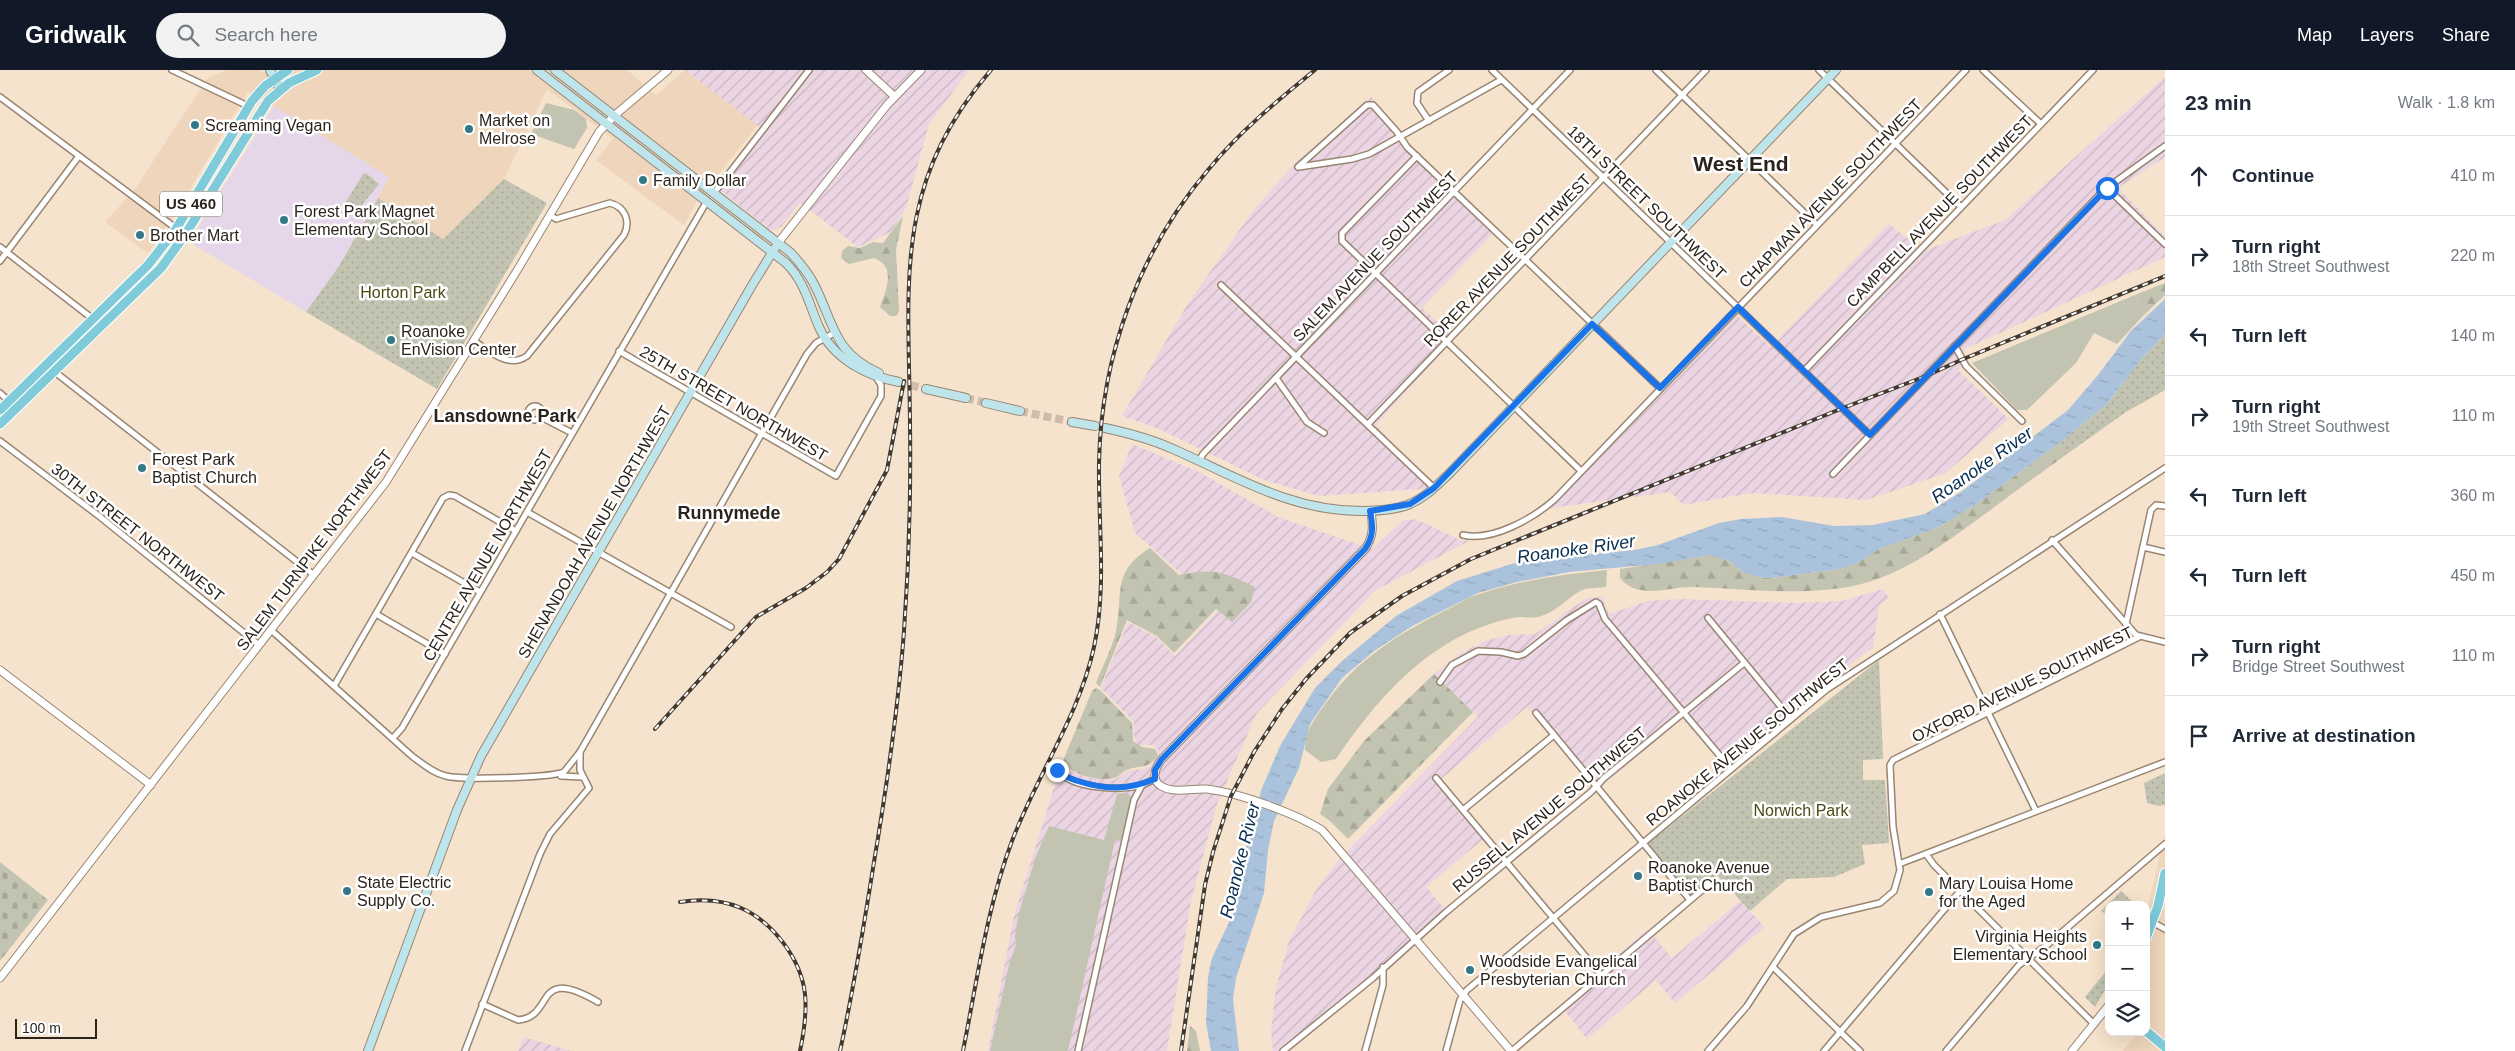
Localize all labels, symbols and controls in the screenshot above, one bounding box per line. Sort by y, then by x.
search box [156,13,506,58]
text: Gridwalk [25,21,126,48]
icon: search [174,21,202,49]
text: Search here [214,24,318,45]
text: Map [2297,25,2332,45]
text: Layers [2360,25,2414,45]
text: Share [2442,25,2490,45]
text: 23 min [2185,91,2252,114]
text: Walk · 1.8 km [2398,94,2495,111]
street label: CHAPMAN AVENUE SOUTHWEST [1736,96,1925,291]
place label: Market on Melrose [479,112,550,147]
street label: CAMPBELL AVENUE SOUTHWEST [1843,112,2036,311]
place label: Screaming Vegan [205,117,331,134]
marker: Screaming Vegan [189,119,201,131]
street label: 18TH STREET SOUTHWEST [1564,122,1729,283]
marker: Market on Melrose [463,123,475,135]
district label: West End [1693,152,1789,175]
icon: ahead [2185,162,2213,190]
text: Continue [2232,165,2314,186]
text: 410 m [2451,167,2495,184]
street label: SALEM AVENUE SOUTHWEST [1290,168,1461,345]
street label: RORER AVENUE SOUTHWEST [1420,171,1594,350]
place label: Family Dollar [653,172,747,189]
marker: Family Dollar [637,174,649,186]
route start [2096,177,2119,200]
road number: US 460 [160,192,222,216]
place label: Forest Park Magnet Elementary School [294,203,435,238]
marker: Forest Park Magnet Elementary School [278,214,290,226]
place label: Brother Mart [150,227,239,244]
marker: Brother Mart [134,229,146,241]
text: Turn right [2232,236,2320,257]
icon: right [2185,242,2213,270]
text: 220 m [2451,247,2495,264]
text: 18th Street Southwest [2232,258,2389,275]
park label: Horton Park [360,284,447,301]
icon: left [2185,322,2213,350]
place label: Roanoke EnVision Center [401,323,517,358]
text: Turn left [2232,325,2307,346]
text: 140 m [2451,327,2495,344]
marker: Roanoke EnVision Center [385,334,397,346]
street label: 25TH STREET NORTHWEST [637,343,831,464]
text: Turn right [2232,396,2320,417]
icon: right [2185,402,2213,430]
street label: SHENANDOAH AVENUE NORTHWEST [515,403,674,661]
district label: Lansdowne Park [433,406,578,426]
text: 110 m [2452,407,2495,424]
text: 19th Street Southwest [2232,418,2389,435]
water label: Roanoke River [1927,422,2037,507]
street label: CENTRE AVENUE NORTHWEST [420,446,555,664]
street label: SALEM TURNPIKE NORTHWEST [233,447,396,654]
place label: Forest Park Baptist Church [152,451,257,486]
street label: 30TH STREET NORTHWEST [48,460,227,605]
marker: Forest Park Baptist Church [136,462,148,474]
icon: left [2185,482,2213,510]
text: Turn left [2232,485,2307,506]
text: 360 m [2451,487,2495,504]
district label: Runnymede [677,503,781,523]
water label: Roanoke River [1516,531,1637,567]
icon: left [2185,562,2213,590]
text: Turn left [2232,565,2307,586]
text: 450 m [2451,567,2495,584]
street label: OXFORD AVENUE SOUTHWEST [1909,623,2135,745]
text: Turn right [2232,636,2320,657]
icon: right [2185,642,2213,670]
text: 110 m [2452,647,2495,664]
street label: ROANOKE AVENUE SOUTHWEST [1643,655,1852,829]
text: Bridge Street Southwest [2232,658,2405,675]
icon: arrive [2185,722,2213,750]
street label: RUSSELL AVENUE SOUTHWEST [1449,723,1650,895]
text: Arrive at destination [2232,725,2416,746]
route end [1046,759,1069,782]
water label: Roanoke River [1216,799,1264,920]
park label: Norwich Park [1753,802,1850,819]
place label: Roanoke Avenue Baptist Church [1648,859,1770,894]
marker: Roanoke Avenue Baptist Church [1632,870,1644,882]
place label: State Electric Supply Co. [357,874,451,909]
place label: Mary Louisa Home for the Aged [1939,875,2073,910]
marker: State Electric Supply Co. [341,885,353,897]
marker: Mary Louisa Home for the Aged [1923,886,1935,898]
map controls [2105,901,2150,1036]
button: + [2105,901,2150,946]
place label: Virginia Heights Elementary School [1953,928,2087,963]
marker: Virginia Heights Elementary School [2091,939,2103,951]
button: − [2105,946,2150,991]
place label: Woodside Evangelical Presbyterian Church [1480,953,1637,988]
marker: Woodside Evangelical Presbyterian Church [1464,964,1476,976]
button: layers [2105,991,2150,1036]
scale bar [15,1016,98,1039]
text: 100 m [22,1020,61,1036]

